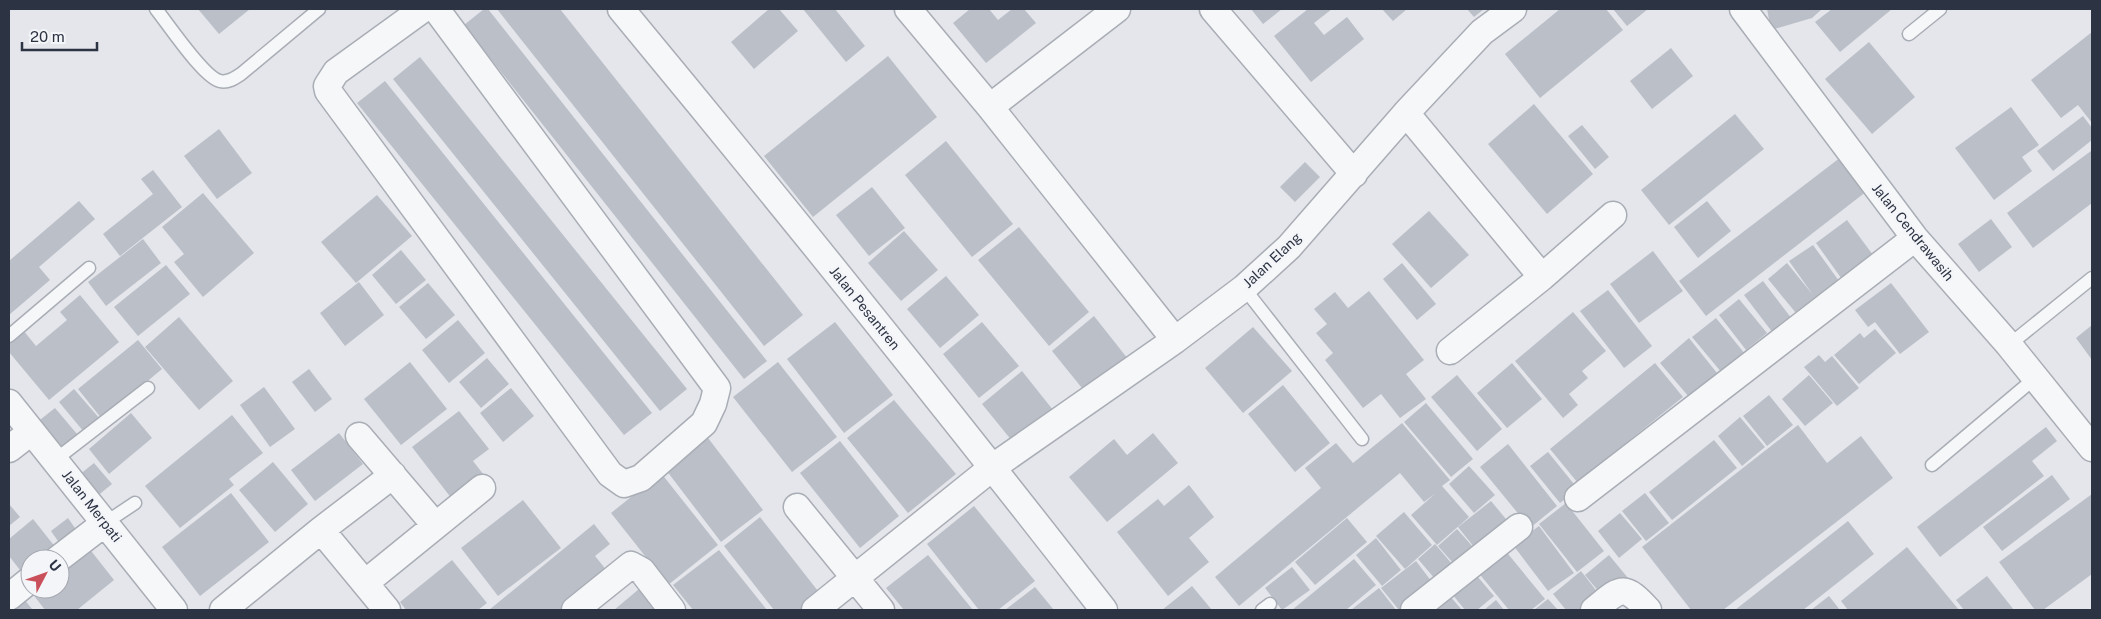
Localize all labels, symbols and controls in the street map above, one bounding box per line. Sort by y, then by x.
scale bar [22,20,98,52]
text: 20 m [30,28,65,45]
street label: Jalan Cendrawasih [1869,180,1957,284]
street label: Jalan Elang [1240,229,1305,291]
street label: Jalan Pesantren [826,263,904,353]
street label: Jalan Merpati [59,467,125,545]
north arrow [20,549,70,599]
text: U [45,556,64,575]

